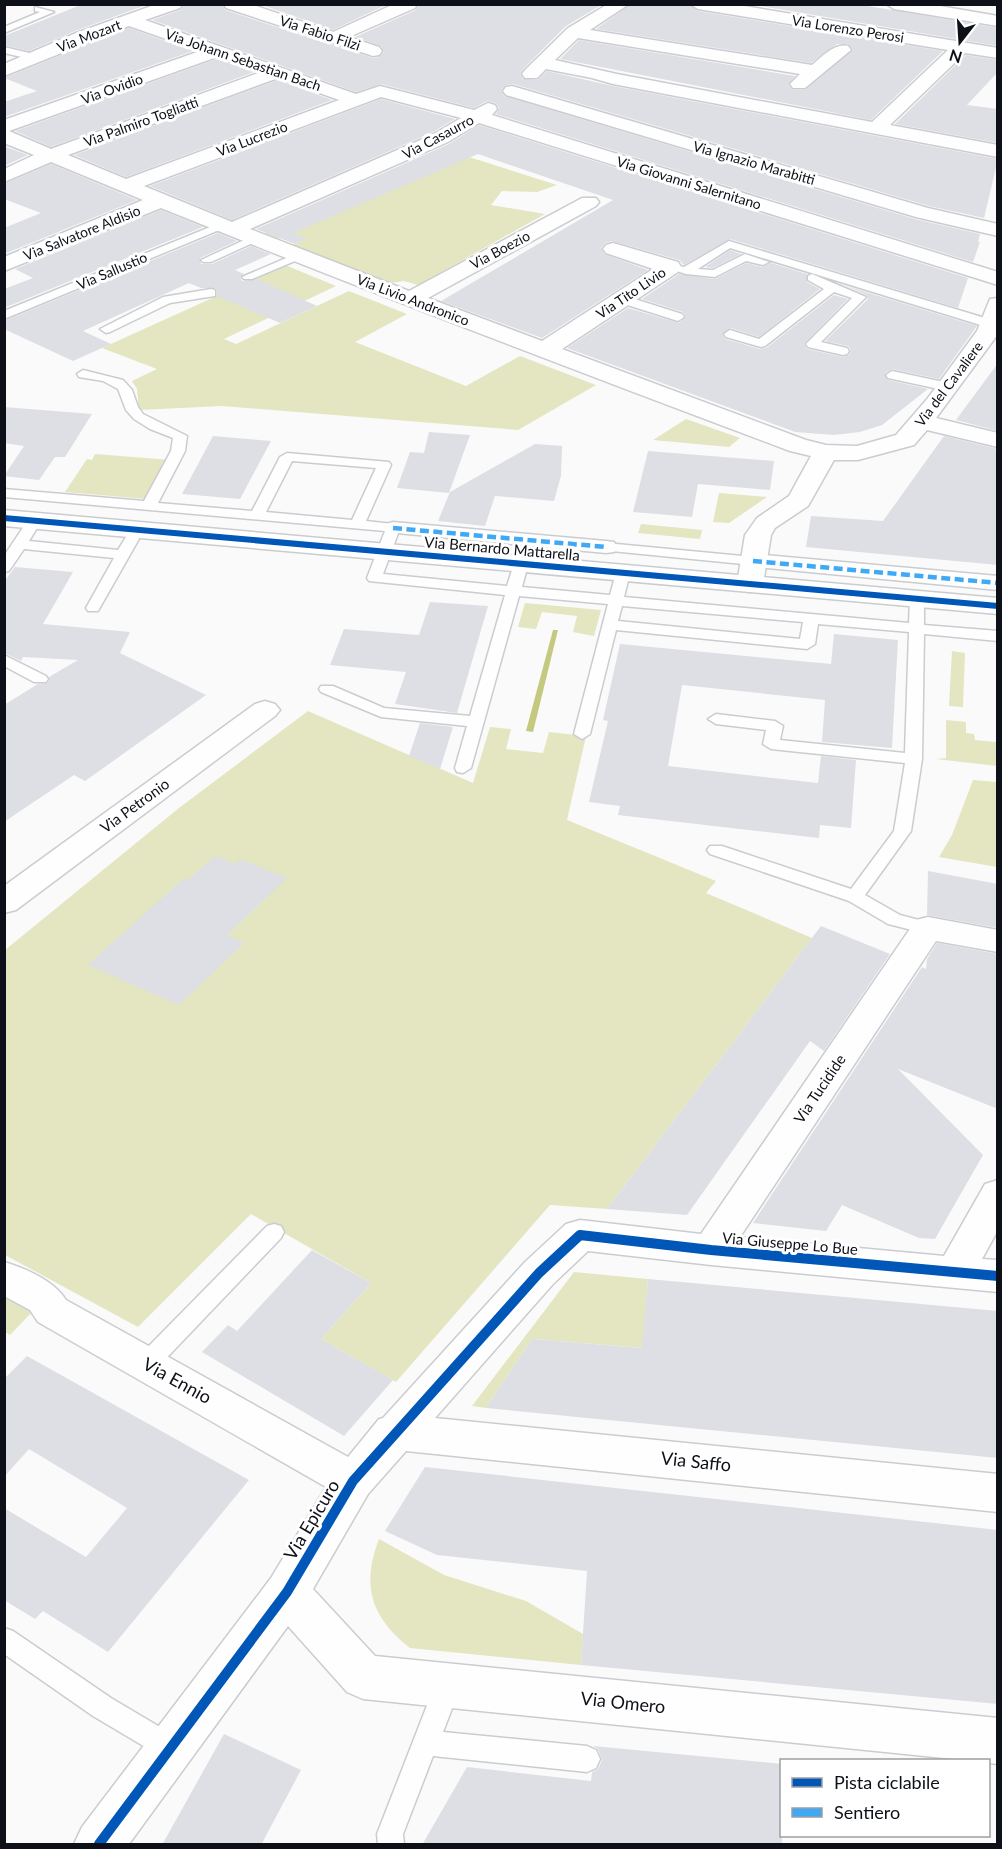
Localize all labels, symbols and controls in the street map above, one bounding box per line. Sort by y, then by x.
street label: Via Fabio Filzi [277,11,363,54]
street label: Via Lorenzo Perosi [791,11,905,46]
north arrow [930,12,990,72]
street label: Via Mozart [54,16,123,56]
street label: Via Johann Sebastian Bach [163,25,323,94]
text: N [947,46,964,68]
street label: Via Ovidio [79,70,145,108]
street label: Via Palmiro Togliatti [81,93,201,150]
street label: Via Casaurro [399,111,476,162]
street label: Via Lucrezio [214,117,290,160]
street label: Via Ignazio Marabitti [691,137,817,188]
street label: Via Giovanni Salernitano [615,152,764,213]
street label: Via Salvatore Aldisio [21,201,143,264]
street label: Via Boezio [467,227,533,272]
street label: Via Sallustio [74,248,150,293]
street label: Via Tito Livio [593,263,669,322]
street label: Via Livio Andronico [355,270,472,329]
street label: Via del Cavaliere [911,338,986,430]
street label: Via Bernardo Mattarella [424,532,581,564]
street label: Via Petronio [96,774,172,836]
street label: Via Tucidide [790,1050,849,1126]
street label: Via Giuseppe Lo Bue [721,1228,859,1258]
street label: Via Ennio [139,1352,216,1408]
street label: Via Saffo [660,1446,732,1476]
street label: Via Epicuro [279,1475,344,1564]
street label: Via Omero [580,1687,667,1717]
legend [780,1759,990,1837]
text: Pista ciclabile [834,1771,940,1793]
text: Sentiero [834,1801,900,1823]

